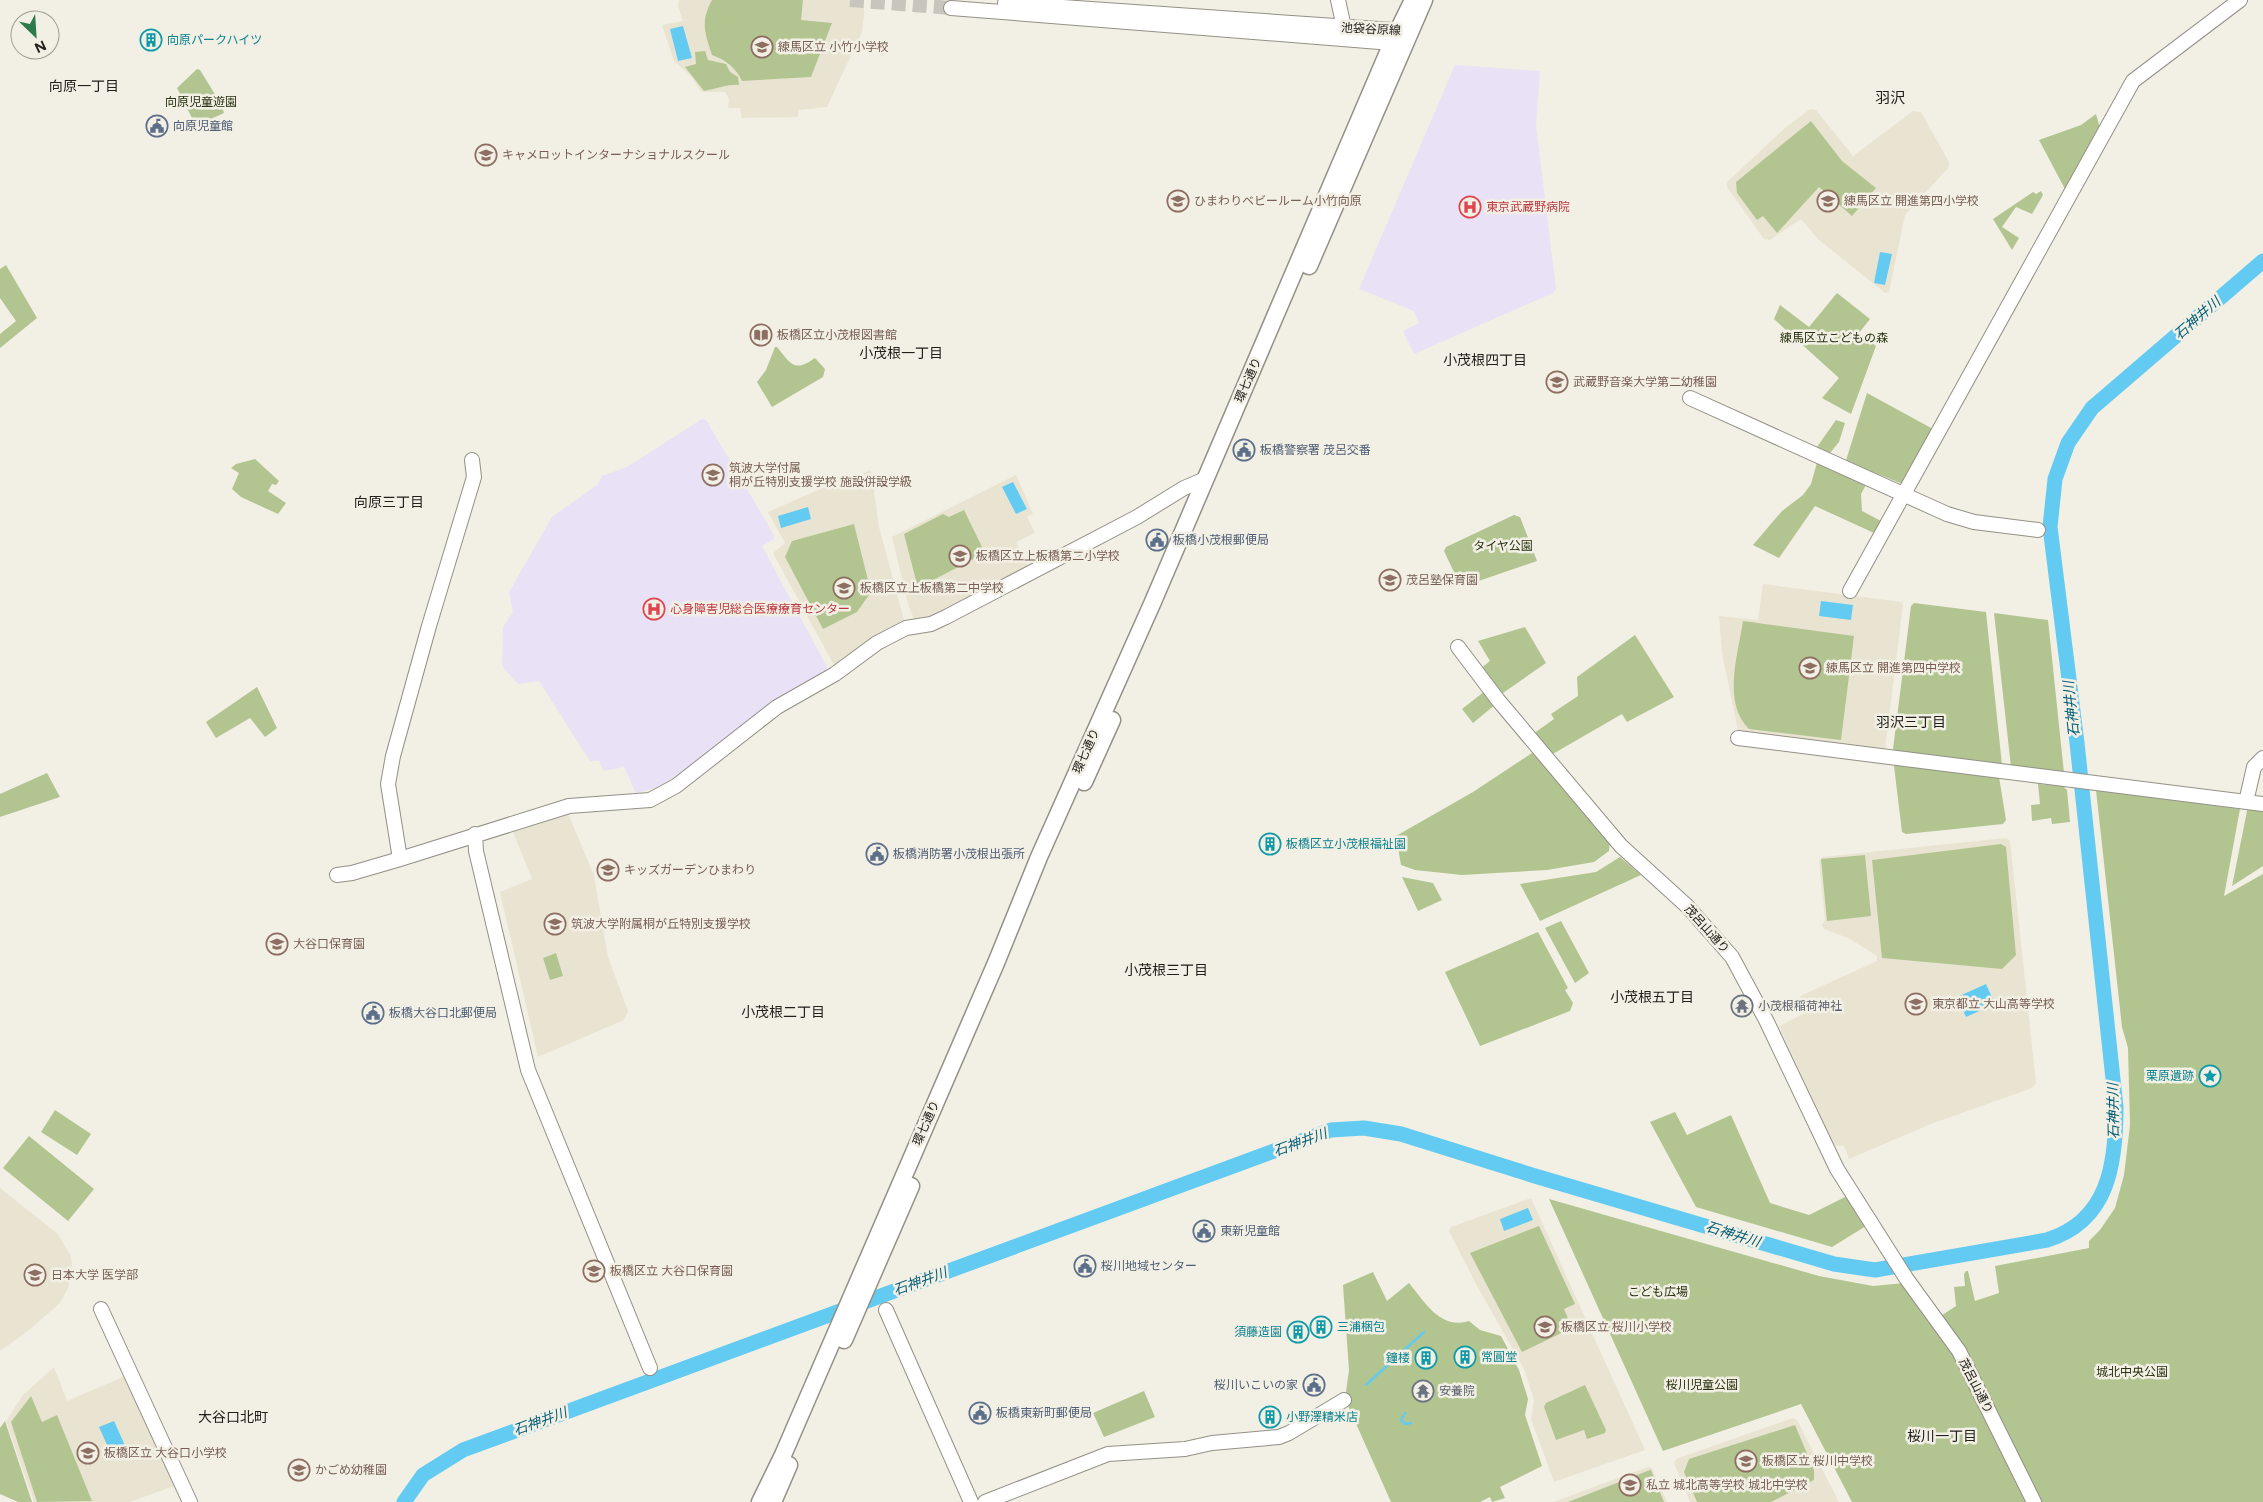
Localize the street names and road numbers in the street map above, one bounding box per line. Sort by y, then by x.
street label: 池袋谷原線 [1341,20,1401,38]
street label: 環七通り [1232,355,1264,405]
street label: 環七通り [1070,726,1102,776]
street label: 茂呂山通り [1682,902,1732,956]
street label: 環七通り [910,1098,942,1148]
street label: 茂呂山通り [1956,1356,1996,1416]

